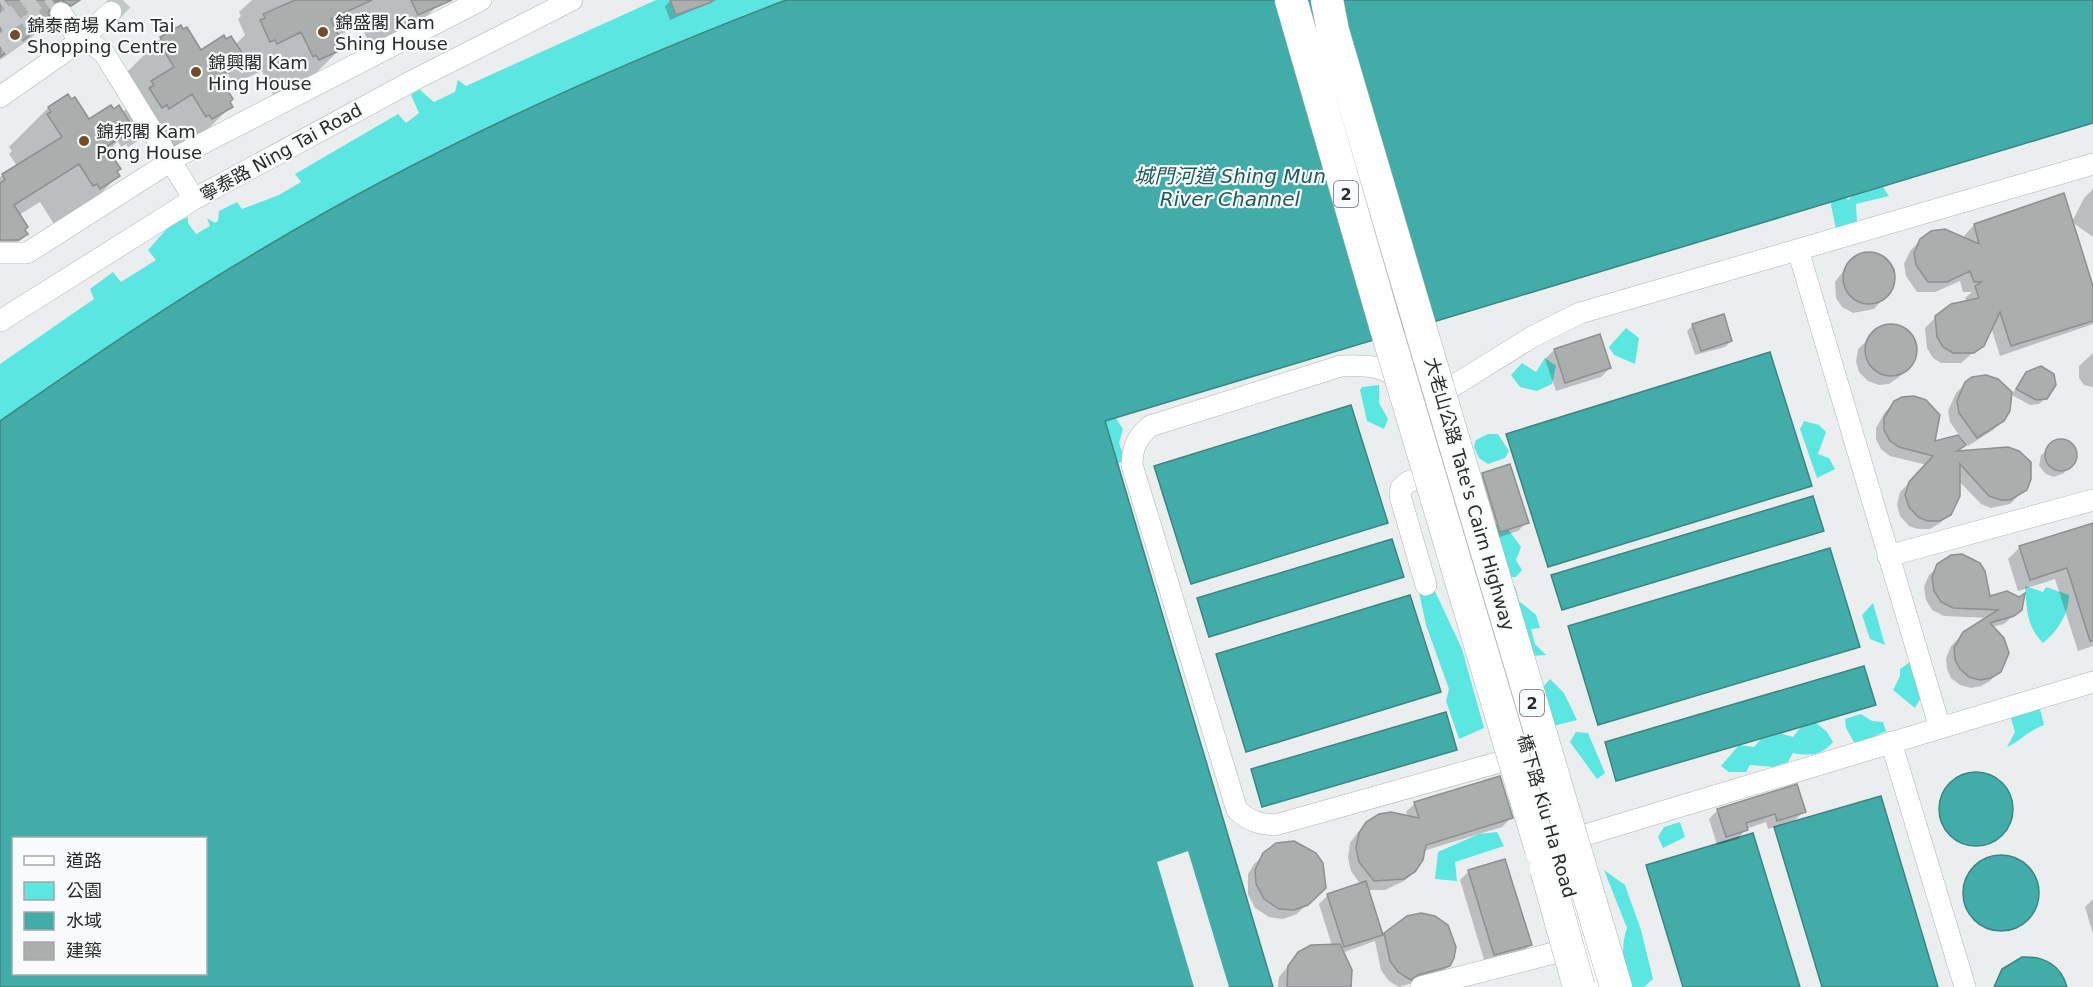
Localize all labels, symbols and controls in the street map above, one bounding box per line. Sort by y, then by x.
place label: 錦盛閣 Kam Shing House [335,12,448,54]
place label: 錦泰商場 Kam Tai Shopping Centre [27,15,177,57]
marker: 錦盛閣 Kam Shing House [316,25,330,39]
marker: 錦泰商場 Kam Tai Shopping Centre [8,28,22,42]
place label: 錦興閣 Kam Hing House [208,52,312,94]
marker: 錦興閣 Kam Hing House [189,65,203,79]
street label: 寧泰路 Ning Tai Road [196,99,366,205]
place label: 錦邦閣 Kam Pong House [96,121,202,163]
marker: 錦邦閣 Kam Pong House [77,134,91,148]
water label: 城門河道 Shing Mun River Channel [1134,164,1326,211]
road number: 2 [1334,181,1358,207]
street label: 大老山公路 Tate's Cairn Highway [1421,355,1519,633]
road number: 2 [1520,690,1544,716]
street label: 橋下路 Kiu Ha Road [1514,732,1580,900]
legend [12,837,207,975]
text: 道路 [66,850,102,871]
text: 公園 [66,880,102,901]
text: 水域 [66,910,102,931]
text: 建築 [66,940,102,961]

